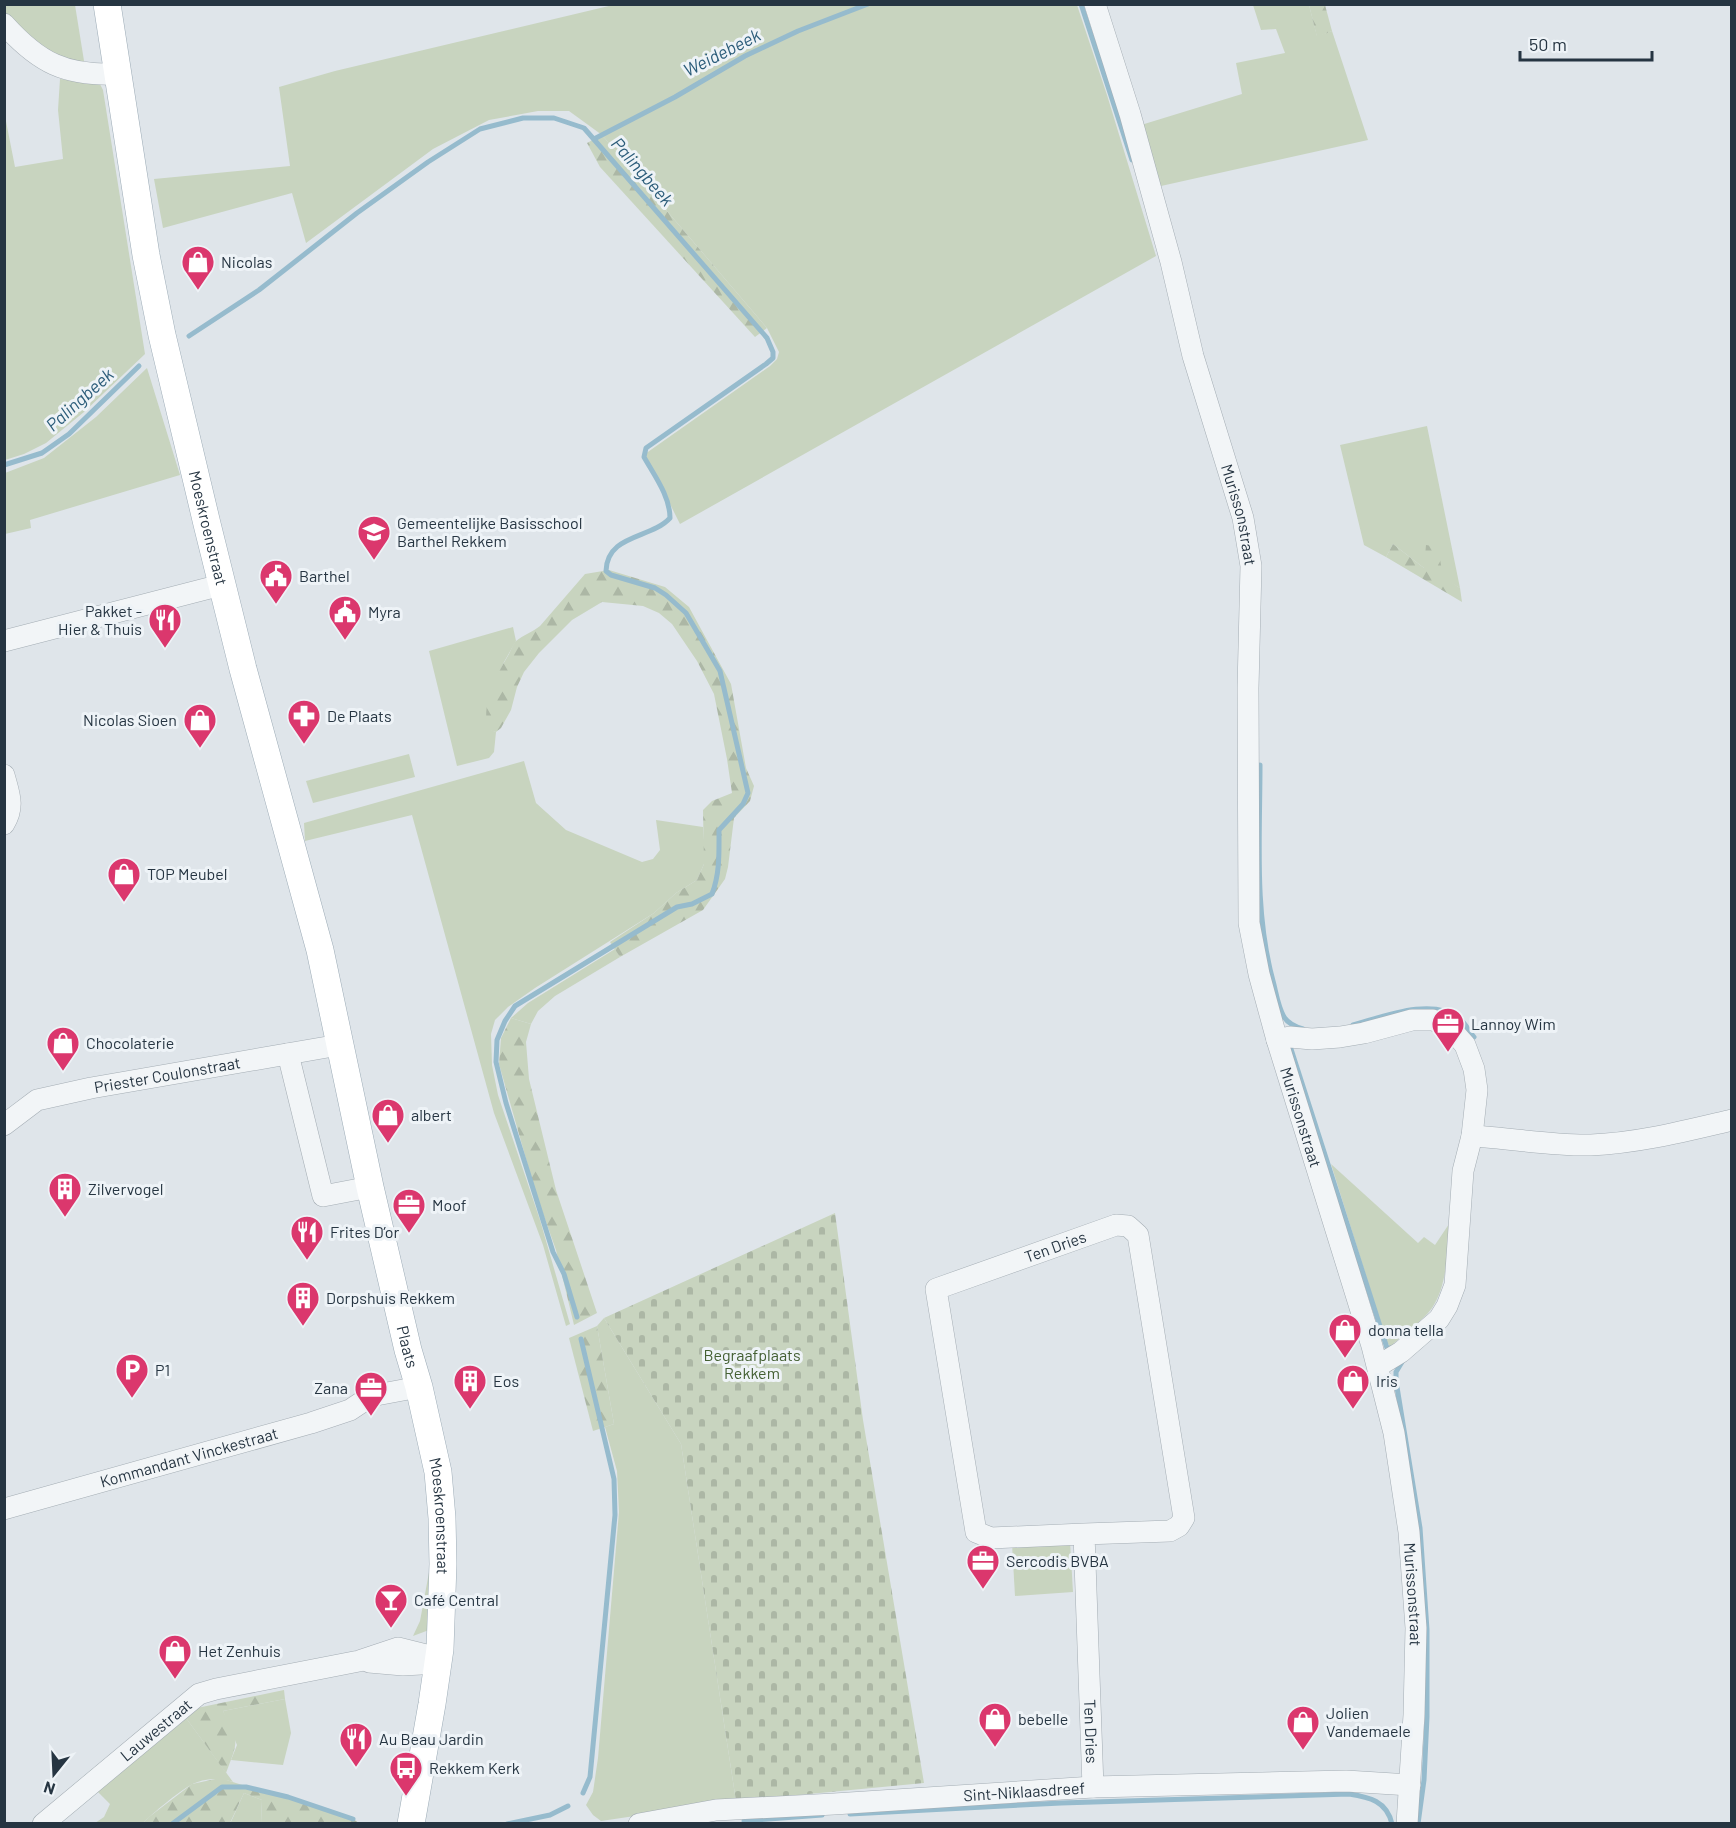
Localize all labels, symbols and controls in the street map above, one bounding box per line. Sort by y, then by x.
water label: Weidebeek [679,23,764,81]
scale bar [1520,24,1652,62]
text: 50 m [1529,33,1567,55]
water label: Palingbeek [607,133,679,210]
shop icon: Nicolas [180,244,216,291]
place label: Nicolas [221,252,272,271]
water label: Palingbeek [41,363,118,435]
street label: Murissonstraat [1218,461,1261,567]
street label: Moeskroenstraat [186,469,232,587]
place label: Gemeentelijke Basisschool Barthel Rekkem [397,513,582,550]
school or university icon: Gemeentelijke Basisschool Barthel Rekkem [356,514,392,561]
public building icon: Barthel [258,558,294,605]
place label: Barthel [299,566,350,585]
public building icon: Myra [327,594,363,641]
place label: Pakket - Hier & Thuis [58,601,142,638]
restaurant icon: Pakket - Hier & Thuis [147,602,183,649]
place label: Myra [368,602,401,621]
pharmacy icon: De Plaats [286,698,322,745]
shop icon: Nicolas Sioen [182,702,218,749]
place label: De Plaats [327,706,392,725]
place label: Nicolas Sioen [83,710,177,729]
shop icon: TOP Meubel [106,856,142,903]
place label: TOP Meubel [147,864,227,883]
office icon: Lannoy Wim [1430,1006,1466,1053]
place label: Lannoy Wim [1471,1014,1556,1033]
shop icon: Chocolaterie [45,1025,81,1072]
place label: Chocolaterie [86,1033,174,1052]
street label: Priester Coulonstraat [92,1052,242,1096]
street label: Murissonstraat [1277,1065,1326,1169]
shop icon: albert [370,1097,406,1144]
place label: albert [411,1105,452,1124]
building icon: Zilvervogel [47,1171,83,1218]
place label: Zilvervogel [88,1179,164,1198]
office icon: Moof [391,1187,427,1234]
place label: Moof [432,1195,467,1214]
restaurant icon: Frites D’or [289,1214,325,1261]
place label: Frites D’or [330,1222,399,1241]
street label: Ten Dries [1022,1226,1088,1266]
building icon: Dorpshuis Rekkem [285,1280,321,1327]
place label: Dorpshuis Rekkem [326,1288,455,1307]
shop icon: donna tella [1327,1312,1363,1359]
place label: donna tella [1368,1320,1444,1339]
street label: Plaats [394,1324,423,1370]
park label: Begraafplaats Rekkem [703,1345,801,1382]
parking icon: P1 [114,1352,150,1399]
place label: P1 [155,1360,170,1379]
building icon: Eos [452,1363,488,1410]
shop icon: Iris [1335,1363,1371,1410]
office icon: Zana [353,1370,389,1417]
place label: Eos [493,1371,519,1390]
place label: Iris [1376,1371,1398,1390]
place label: Zana [314,1378,348,1397]
street label: Kommandant Vinckestraat [98,1423,280,1491]
street label: Moeskroenstraat [426,1456,453,1575]
street label: Murissonstraat [1401,1542,1426,1646]
office icon: Sercodis BVBA [965,1543,1001,1590]
place label: Sercodis BVBA [1006,1551,1109,1570]
bar icon: Café Central [373,1582,409,1629]
place label: Café Central [414,1590,499,1609]
shop icon: Het Zenhuis [157,1633,193,1680]
place label: Het Zenhuis [198,1641,281,1660]
street label: Lauwestraat [116,1694,195,1765]
street label: Ten Dries [1081,1699,1102,1764]
shop icon: bebelle [977,1701,1013,1748]
place label: Jolien Vandemaele [1326,1703,1411,1740]
shop icon: Jolien Vandemaele [1285,1704,1321,1751]
place label: bebelle [1018,1709,1068,1728]
restaurant icon: Au Beau Jardin [338,1721,374,1768]
place label: Au Beau Jardin [379,1729,484,1748]
north arrow [24,1744,84,1804]
bus stop icon: Rekkem Kerk [388,1750,424,1797]
place label: Rekkem Kerk [429,1758,520,1777]
text: N [41,1778,57,1799]
street label: Sint-Niklaasdreef [963,1778,1086,1804]

